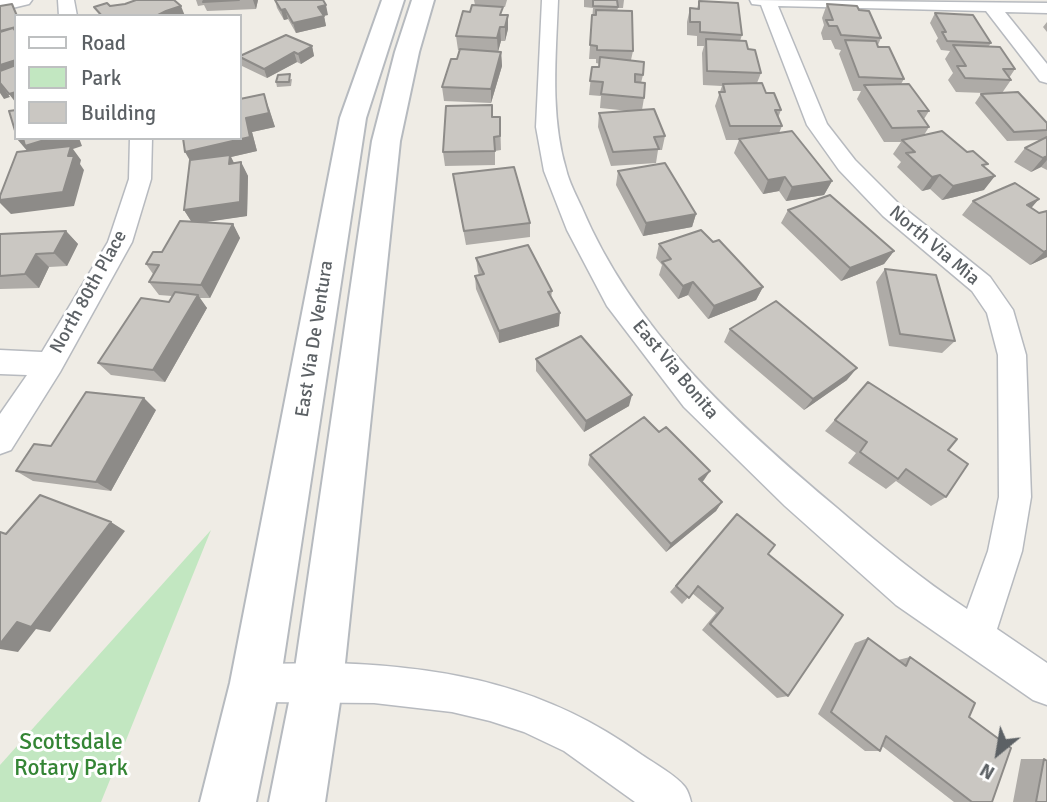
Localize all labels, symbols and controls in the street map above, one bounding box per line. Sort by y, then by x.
legend [14,14,242,140]
text: Road [81,30,126,56]
text: Park [81,65,121,91]
text: Building [81,100,156,126]
street label: North Via Mia [884,201,984,291]
street label: North 80th Place [46,226,132,358]
street label: East Via De Ventura [291,259,339,419]
street label: East Via Bonita [627,316,723,424]
north arrow [963,718,1033,788]
park label: Scottsdale Rotary Park [14,729,128,783]
text: N [976,757,999,785]

